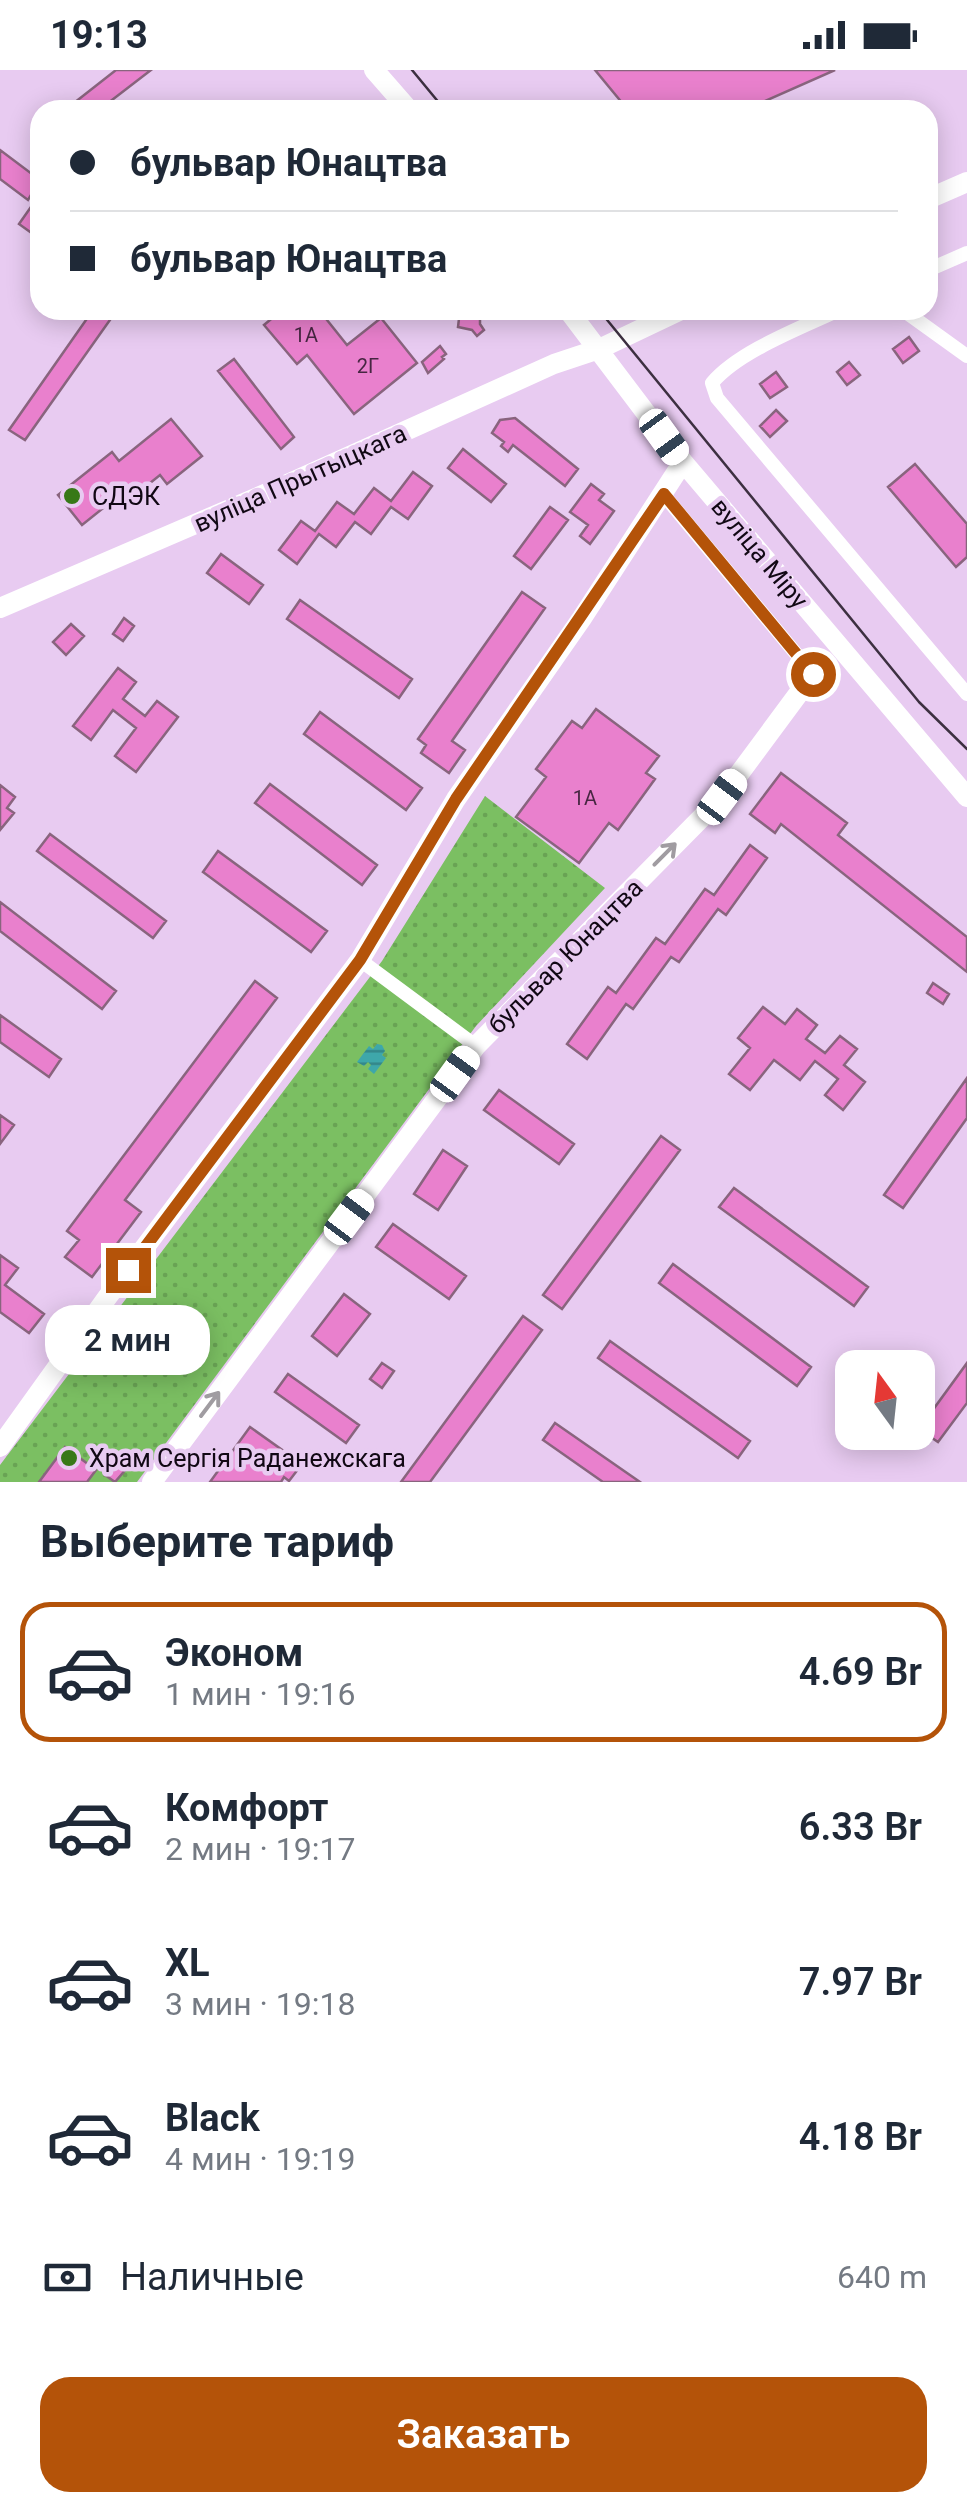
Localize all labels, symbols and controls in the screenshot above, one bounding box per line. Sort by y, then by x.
text: 19:13 [50,13,148,57]
text: бульвар Юнацтва [130,141,447,185]
text: бульвар Юнацтва [130,237,447,281]
house number: 1А [294,323,318,347]
house number: 2Г [357,354,379,378]
car [634,404,694,470]
street label: вуліца Прытыцкага [190,419,411,538]
place label: СДЭК [92,482,160,511]
marker: СДЭК [61,485,83,507]
street label: вуліца Міру [705,493,814,614]
route start [791,652,836,697]
car [692,764,752,830]
house number: 1А [573,786,597,810]
one-way arrow [653,843,677,867]
street label: бульвар Юнацтва [482,873,649,1040]
car [425,1041,485,1107]
car [319,1184,379,1250]
route end [106,1248,151,1293]
callout: 2 мин [46,1305,210,1375]
text: 2 мин [84,1321,171,1359]
north arrow [835,1350,935,1450]
map controls [835,1350,935,1450]
one-way arrow [200,1391,221,1418]
place label: Храм Сергія Раданежскага [89,1444,406,1473]
marker: Храм Сергія Раданежскага [58,1447,80,1469]
text: Выберите тариф [40,1515,394,1568]
icon: car [45,1627,135,1717]
text: Эконом [165,1631,303,1675]
text: 4.69 Br [799,1650,922,1694]
text: 1 мин · 19:16 [165,1675,356,1713]
icon: car [45,1782,135,1872]
text: Комфорт [165,1786,328,1830]
text: 6.33 Br [799,1805,922,1849]
text: 2 мин · 19:17 [165,1830,356,1868]
icon: car [45,1937,135,2027]
text: XL [165,1941,210,1985]
text: 7.97 Br [799,1960,922,2004]
text: 3 мин · 19:18 [165,1985,356,2023]
icon: car [45,2092,135,2182]
text: Black [165,2096,260,2140]
text: 4.18 Br [799,2115,922,2159]
text: 4 мин · 19:19 [165,2140,356,2178]
icon: cash [40,2250,95,2305]
text: Наличные [120,2255,304,2299]
text: 640 m [837,2258,927,2296]
button: Заказать [40,2377,927,2492]

